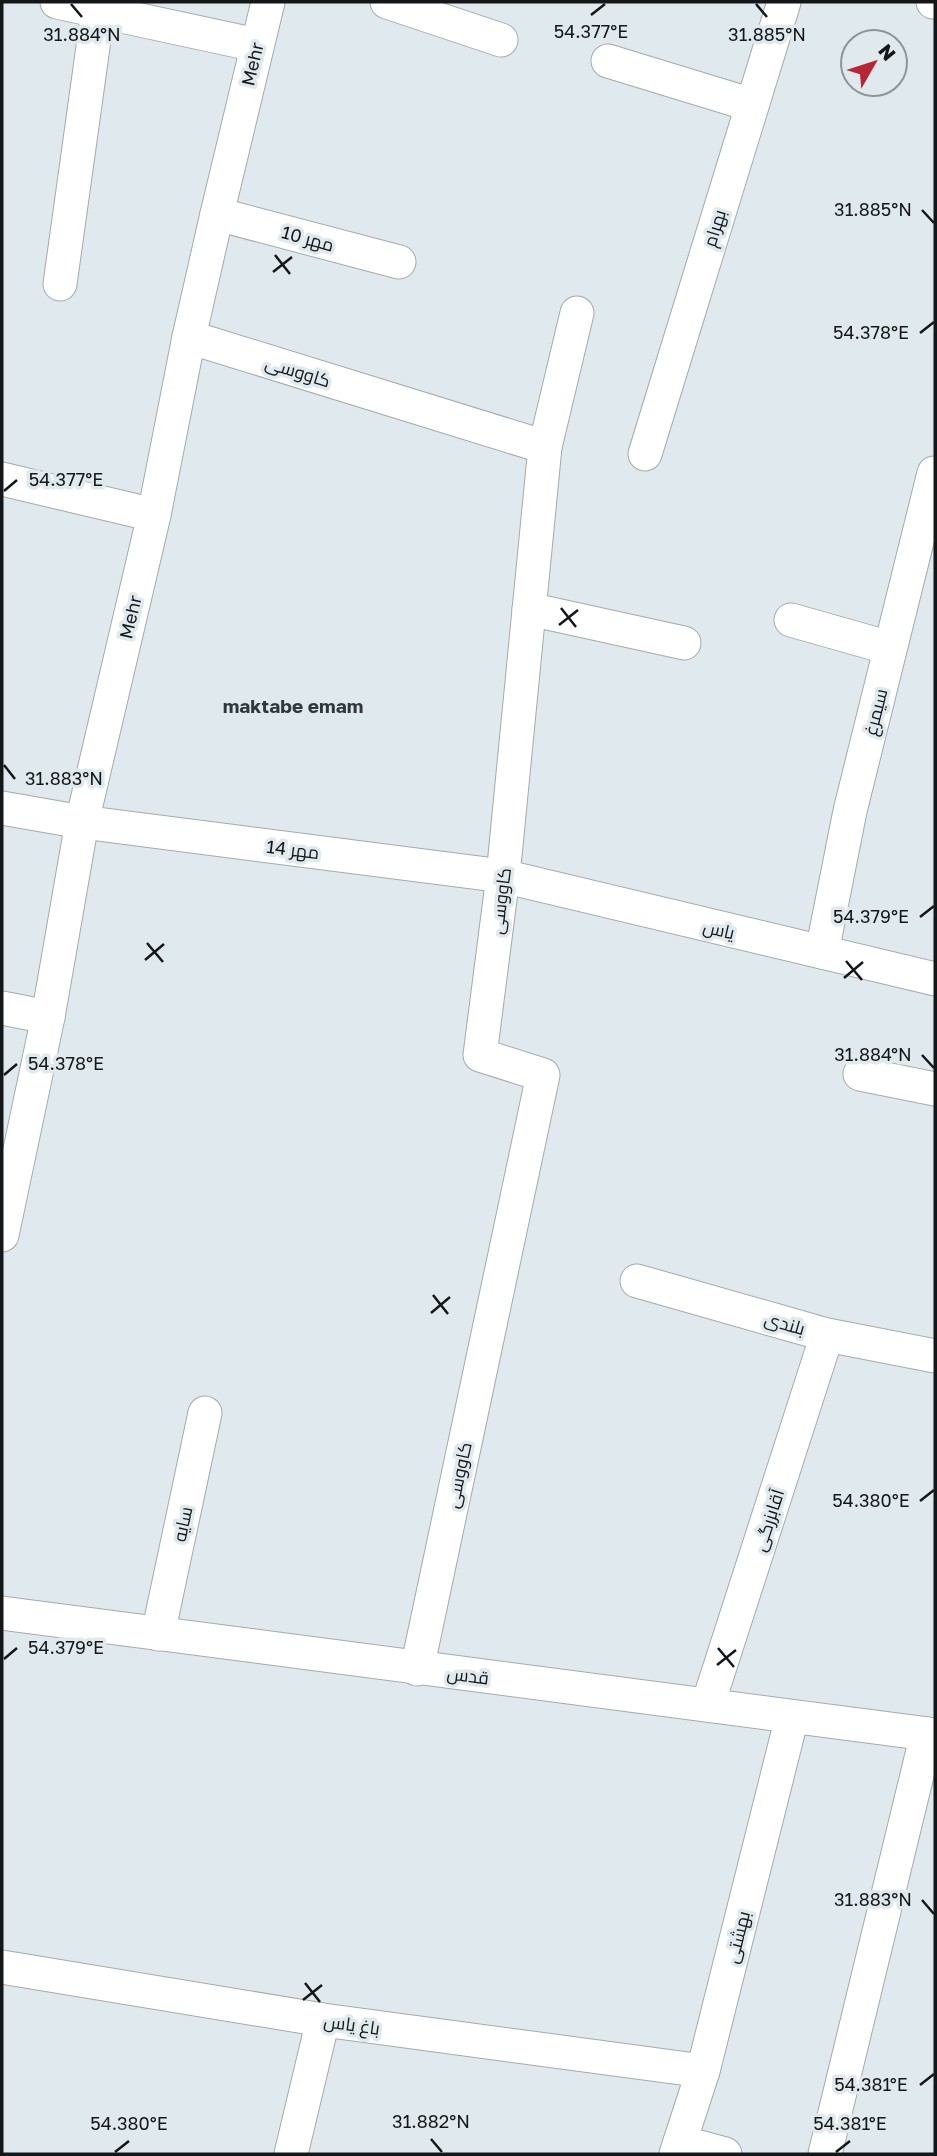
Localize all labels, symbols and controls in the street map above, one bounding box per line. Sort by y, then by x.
text: 54.377°E [554,20,628,42]
text: 31.884°N [43,23,121,45]
text: 31.885°N [728,23,806,45]
north arrow [839,28,909,98]
text: N [874,39,901,65]
street label: Mehr [236,40,268,88]
text: 31.885°N [834,198,912,220]
street label: بهرام [698,207,732,250]
street label: مهر 10 [279,220,337,256]
text: 54.378°E [833,321,909,343]
street label: کاووسی [262,351,333,392]
text: 54.377°E [29,468,103,490]
street label: Mehr [114,593,146,641]
street label: سیمرغ [859,686,893,738]
district label: maktabe emam [223,694,363,717]
text: 31.883°N [25,767,103,789]
street label: مهر 14 [265,835,321,864]
street label: کاووسی [485,866,516,936]
text: 54.379°E [833,905,909,927]
street label: یاس [701,915,737,944]
text: 31.884°N [834,1043,912,1065]
text: 54.378°E [28,1052,104,1074]
street label: بلندی [762,1307,808,1340]
street label: کاووسی [440,1440,477,1510]
street label: آقابزرگی [748,1486,789,1554]
text: 54.380°E [832,1489,910,1511]
street label: سایه [168,1504,196,1544]
text: 54.379°E [28,1636,104,1658]
street label: قدس [446,1662,490,1689]
text: 31.883°N [834,1888,912,1910]
street label: بهشتی [720,1908,755,1966]
street label: باغ یاس [322,2009,381,2041]
text: 54.381°E [834,2073,908,2095]
text: 31.882°N [392,2110,470,2132]
text: 54.380°E [90,2112,168,2134]
text: 54.381°E [813,2112,887,2134]

